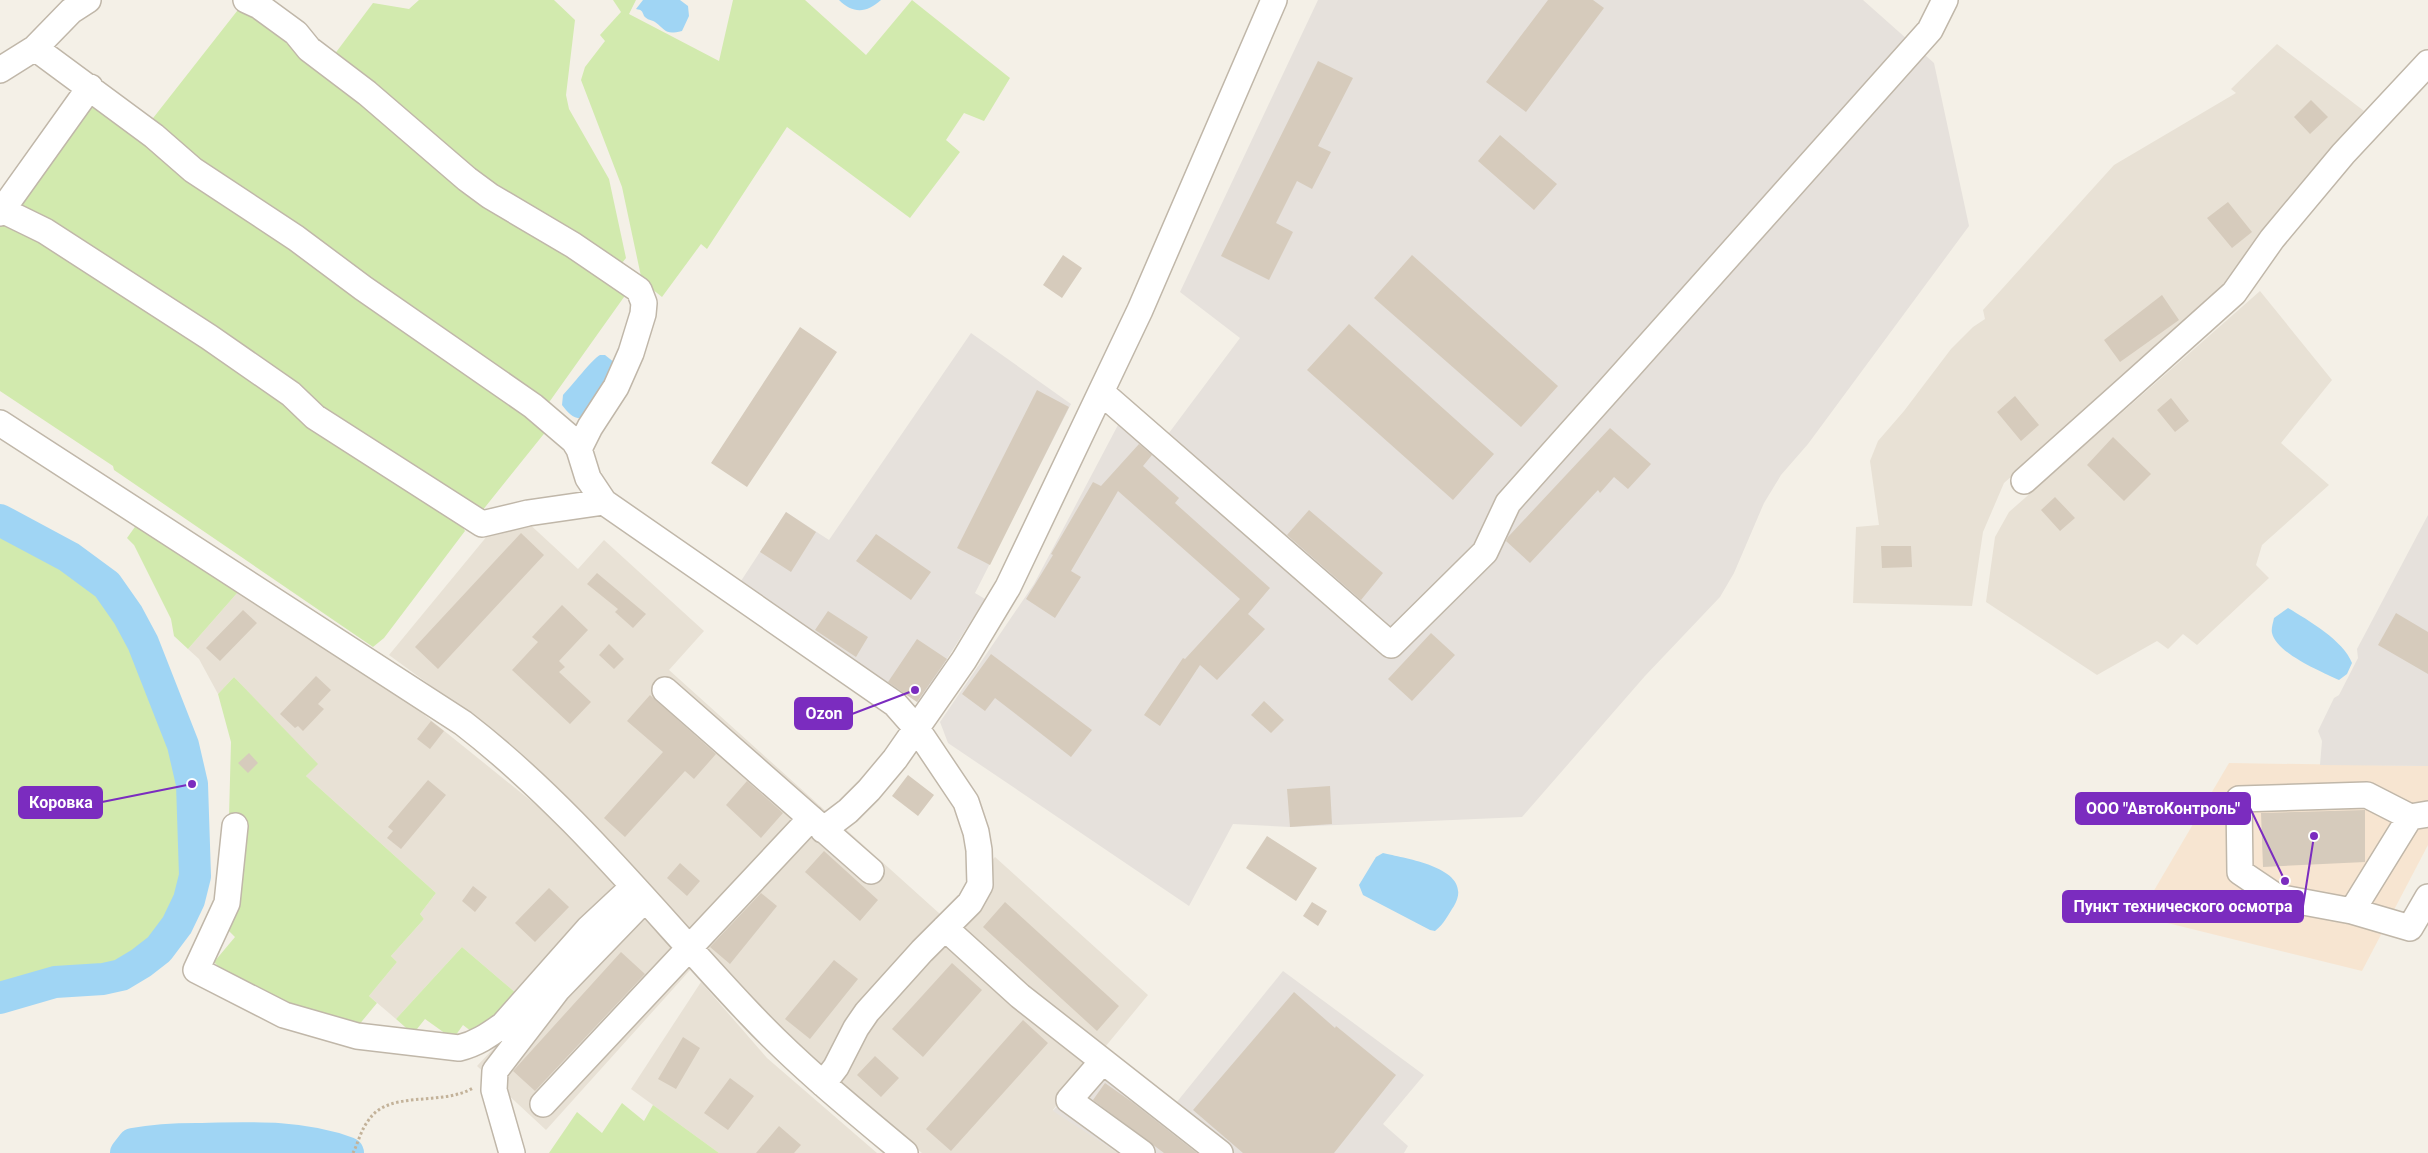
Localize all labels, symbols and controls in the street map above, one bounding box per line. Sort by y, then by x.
callout: Ozon [795,698,852,729]
text: Ozon [805,704,843,723]
callout: Коровка [19,787,102,818]
text: Коровка [29,793,93,812]
callout: ООО "АвтоКонтроль" [2076,793,2250,824]
text: ООО "АвтоКонтроль" [2086,799,2240,818]
callout: Пункт технического осмотра [2063,891,2303,922]
text: Пункт технического осмотра [2073,897,2293,916]

